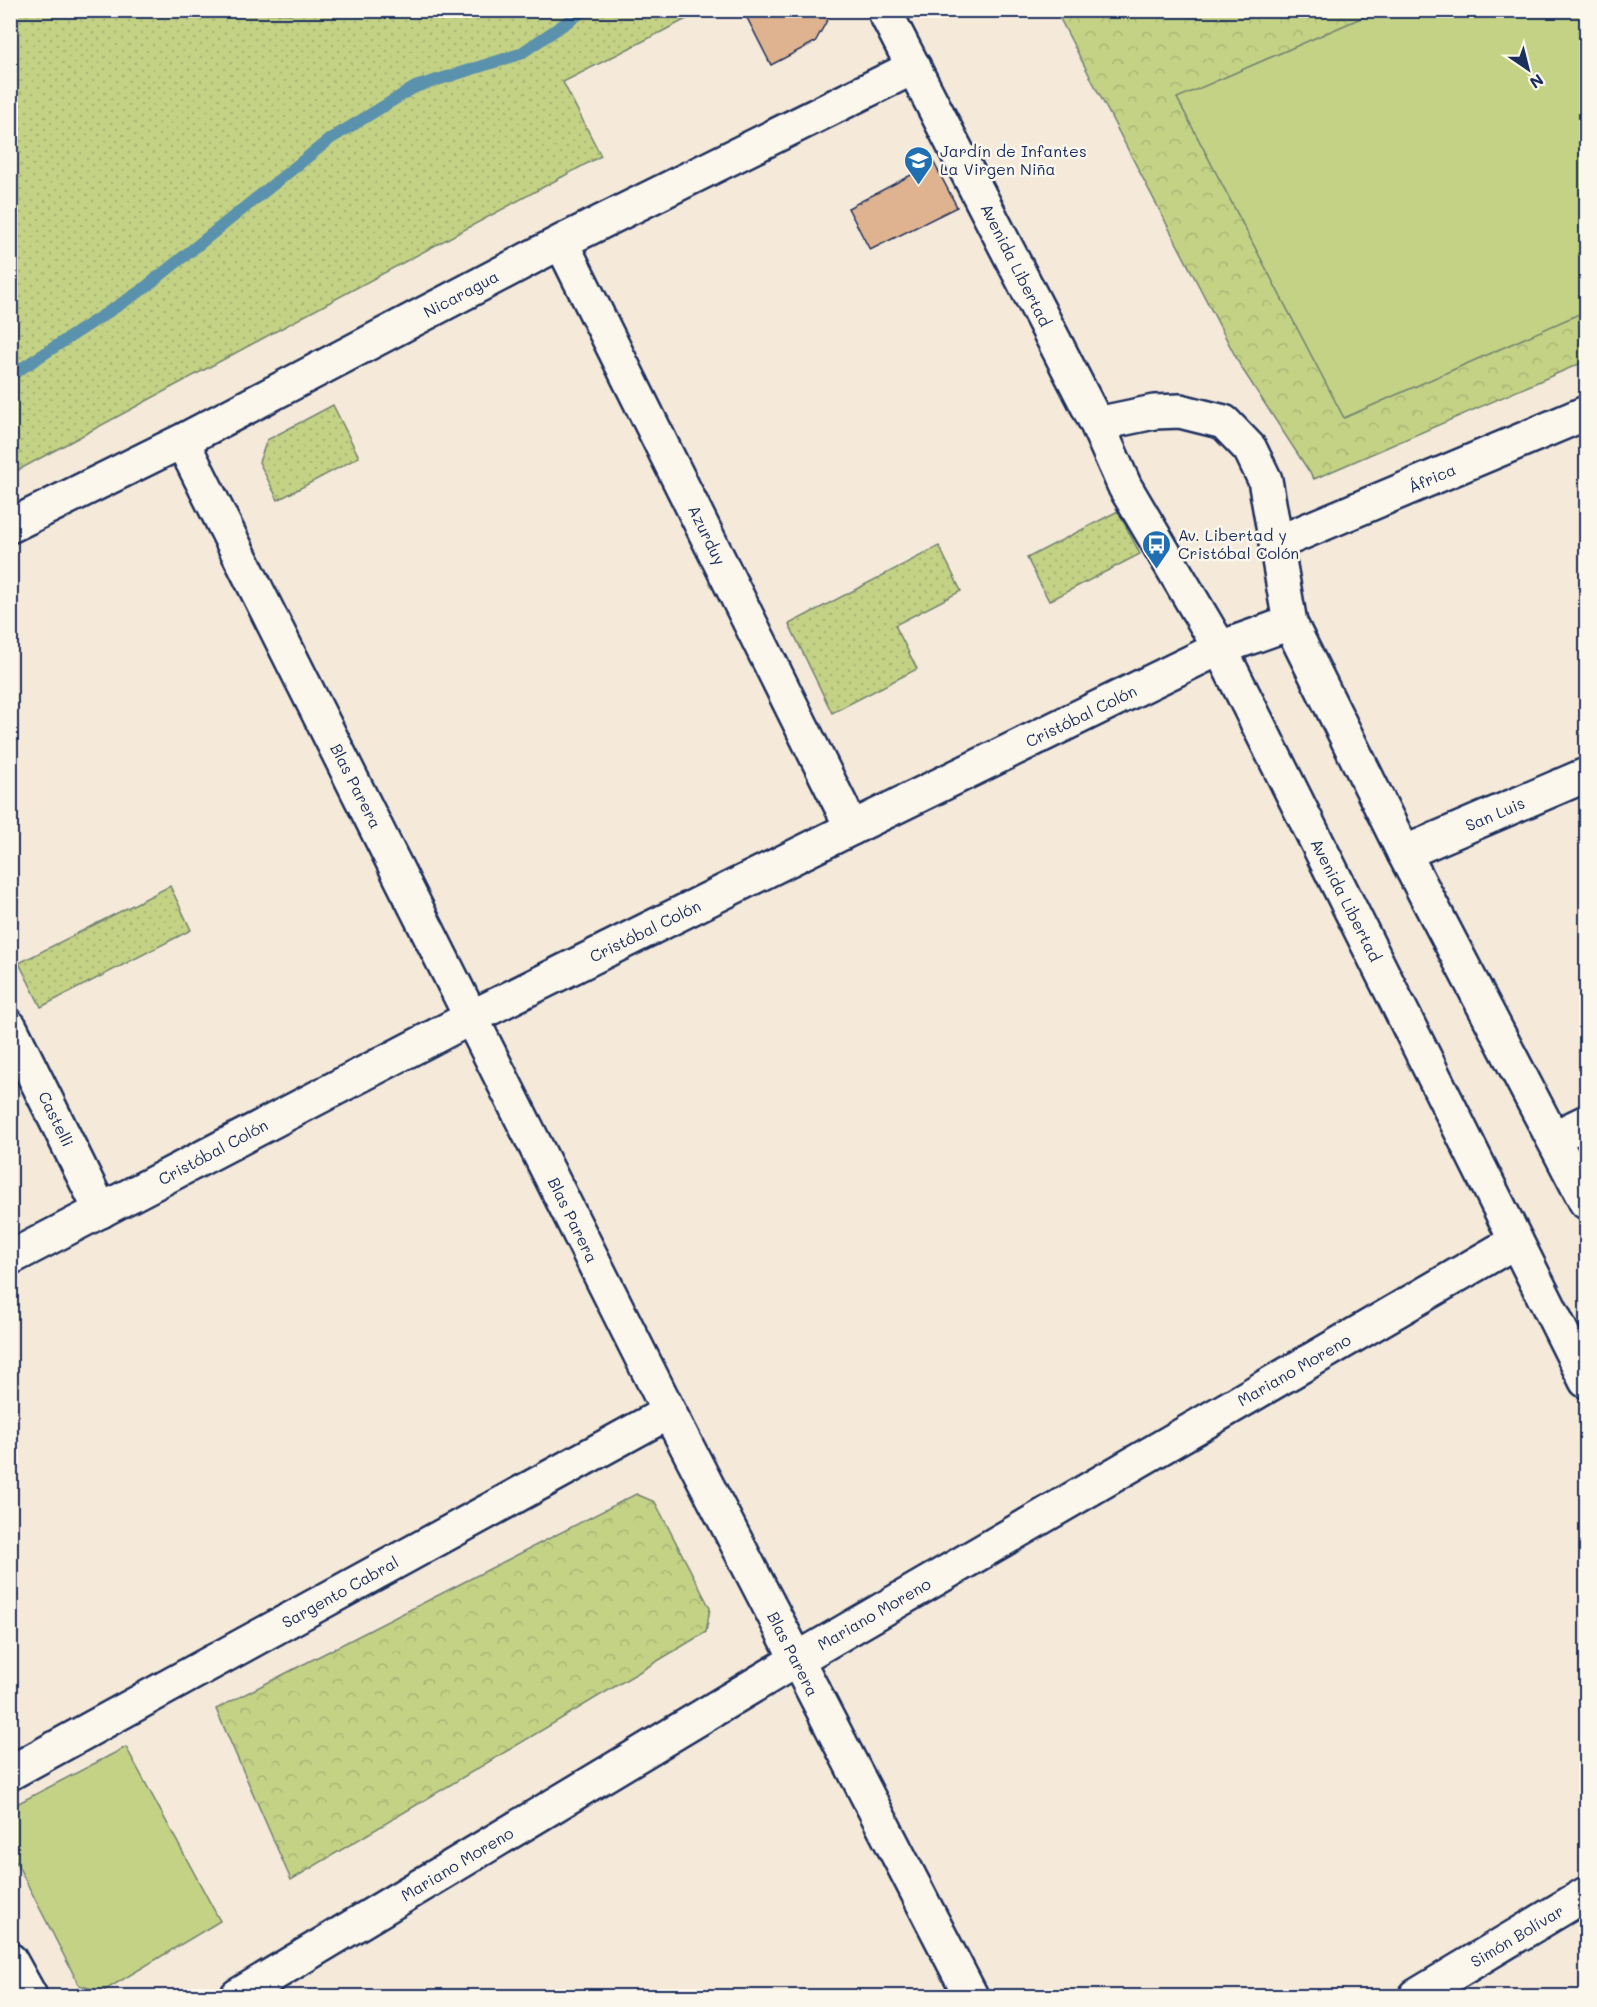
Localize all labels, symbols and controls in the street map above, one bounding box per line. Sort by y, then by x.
north arrow [1498,39,1558,99]
text: N [1526,70,1548,94]
place label: Jardín de Infantes La Virgen Niña [940,140,1087,179]
school or university icon: Jardín de Infantes La Virgen Niña [903,144,935,186]
street label: Avenida Libertad [976,200,1057,330]
street label: Nicaragua [420,265,502,322]
street label: África [1405,458,1459,497]
street label: Azurduy [684,501,731,568]
place label: Av. Libertad y Cristóbal Colón [1178,524,1299,563]
bus stop icon: Av. Libertad y Cristóbal Colón [1141,528,1173,570]
street label: Cristóbal Colón [1022,680,1140,752]
street label: Blas Parera [326,740,387,832]
street label: San Luis [1462,792,1528,835]
street label: Avenida Libertad [1306,835,1387,965]
street label: Cristóbal Colón [586,895,704,967]
street label: Castelli [34,1088,79,1150]
street label: Cristóbal Colón [154,1114,271,1189]
street label: Blas Parera [544,1174,603,1266]
street label: Mariano Moreno [1233,1329,1354,1411]
street label: Sargento Cabral [278,1551,402,1632]
street label: Mariano Moreno [813,1573,934,1655]
street label: Blas Parera [763,1608,824,1700]
street label: Mariano Moreno [397,1822,517,1905]
street label: Simón Bolívar [1466,1900,1567,1972]

